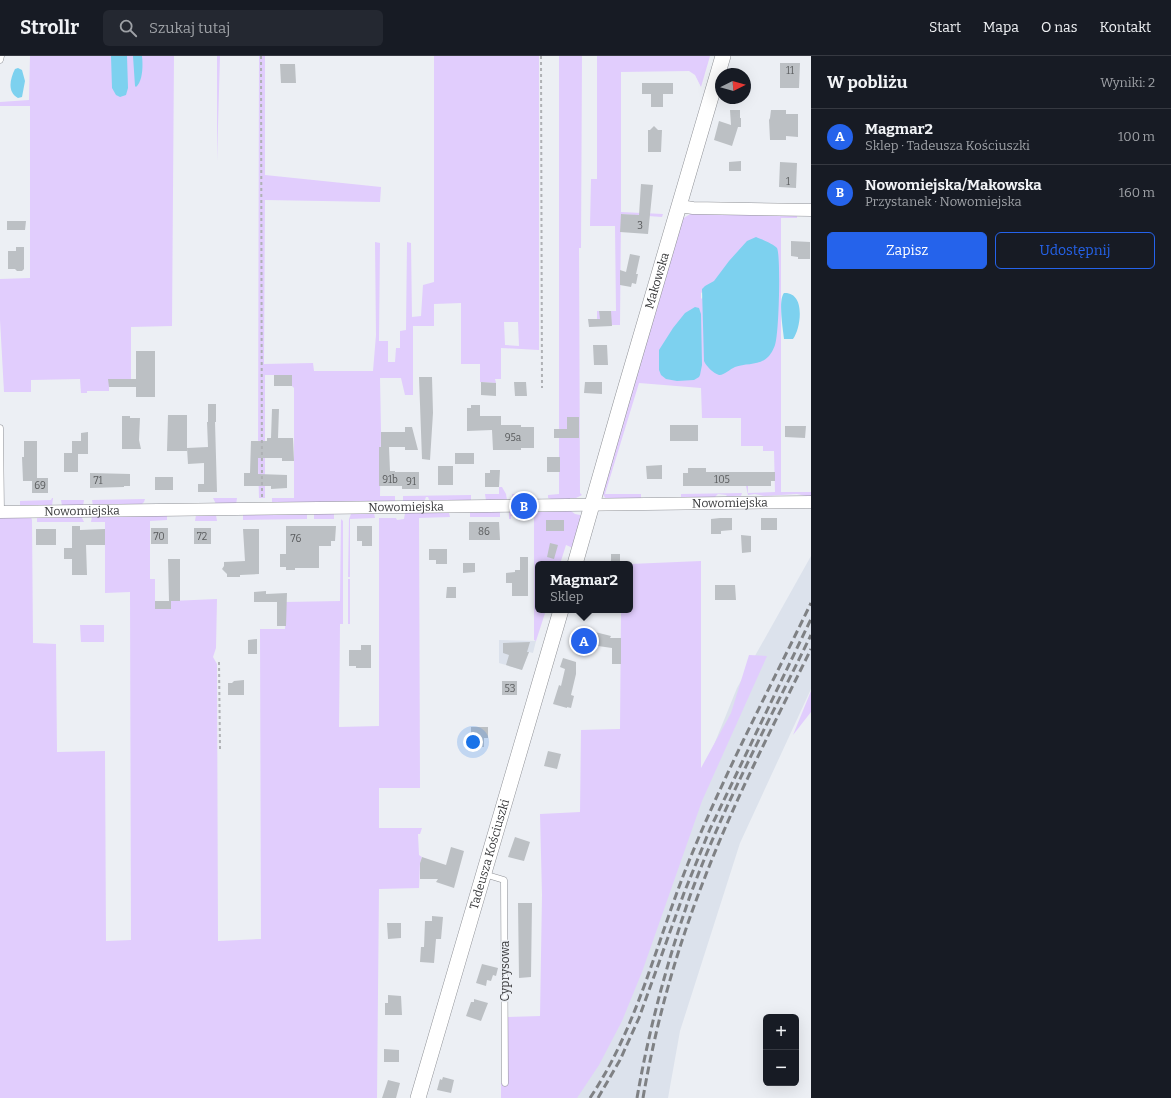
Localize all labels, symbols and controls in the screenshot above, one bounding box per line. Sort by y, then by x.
search box [103,10,383,46]
text: Strollr [20,16,79,39]
icon: search [117,17,139,39]
text: Szukaj tutaj [149,19,230,37]
text: Start [929,19,961,36]
text: Mapa [983,19,1019,36]
text: O nas [1041,19,1077,36]
text: Kontakt [1099,19,1151,36]
house number: 11 [786,65,794,77]
north arrow [715,68,751,104]
text: W pobliżu [827,72,908,93]
text: Wyniki: 2 [1100,75,1155,90]
text: Magmar2 [865,120,933,138]
text: A [835,129,845,144]
text: 100 m [1118,129,1155,144]
text: Sklep · Tadeusza Kościuszki [865,138,1030,153]
house number: 1 [786,176,790,188]
text: Nowomiejska/Makowska [865,176,1042,194]
text: B [836,185,844,200]
text: 160 m [1119,185,1155,200]
text: Przystanek · Nowomiejska [865,194,1022,209]
house number: 3 [637,220,643,232]
button: Zapisz [827,232,987,269]
button: Udostępnij [995,232,1155,269]
street label: Makowska [642,250,672,311]
house number: 95a [505,432,522,444]
house number: 91b [382,474,398,486]
house number: 105 [714,474,730,486]
house number: 71 [93,475,103,487]
house number: 91 [406,476,416,488]
house number: 69 [34,480,46,492]
pin: B [511,491,537,521]
street label: Nowomiejska [692,496,768,510]
street label: Nowomiejska [368,500,444,514]
street label: Nowomiejska [44,504,120,518]
house number: 86 [478,526,490,538]
house number: 70 [153,531,165,543]
house number: 72 [197,531,207,543]
house number: 76 [291,533,302,545]
popup [535,561,633,613]
text: Magmar2 [550,571,618,589]
text: Sklep [550,589,584,604]
pin: A [571,626,597,656]
house number: 53 [505,683,516,695]
your location [463,732,483,752]
street label: Tadeusza Kościuszki [467,797,512,911]
street label: Cyprysowa [498,940,512,1001]
map controls [763,1014,799,1086]
button: + [763,1014,799,1050]
button: − [763,1050,799,1086]

